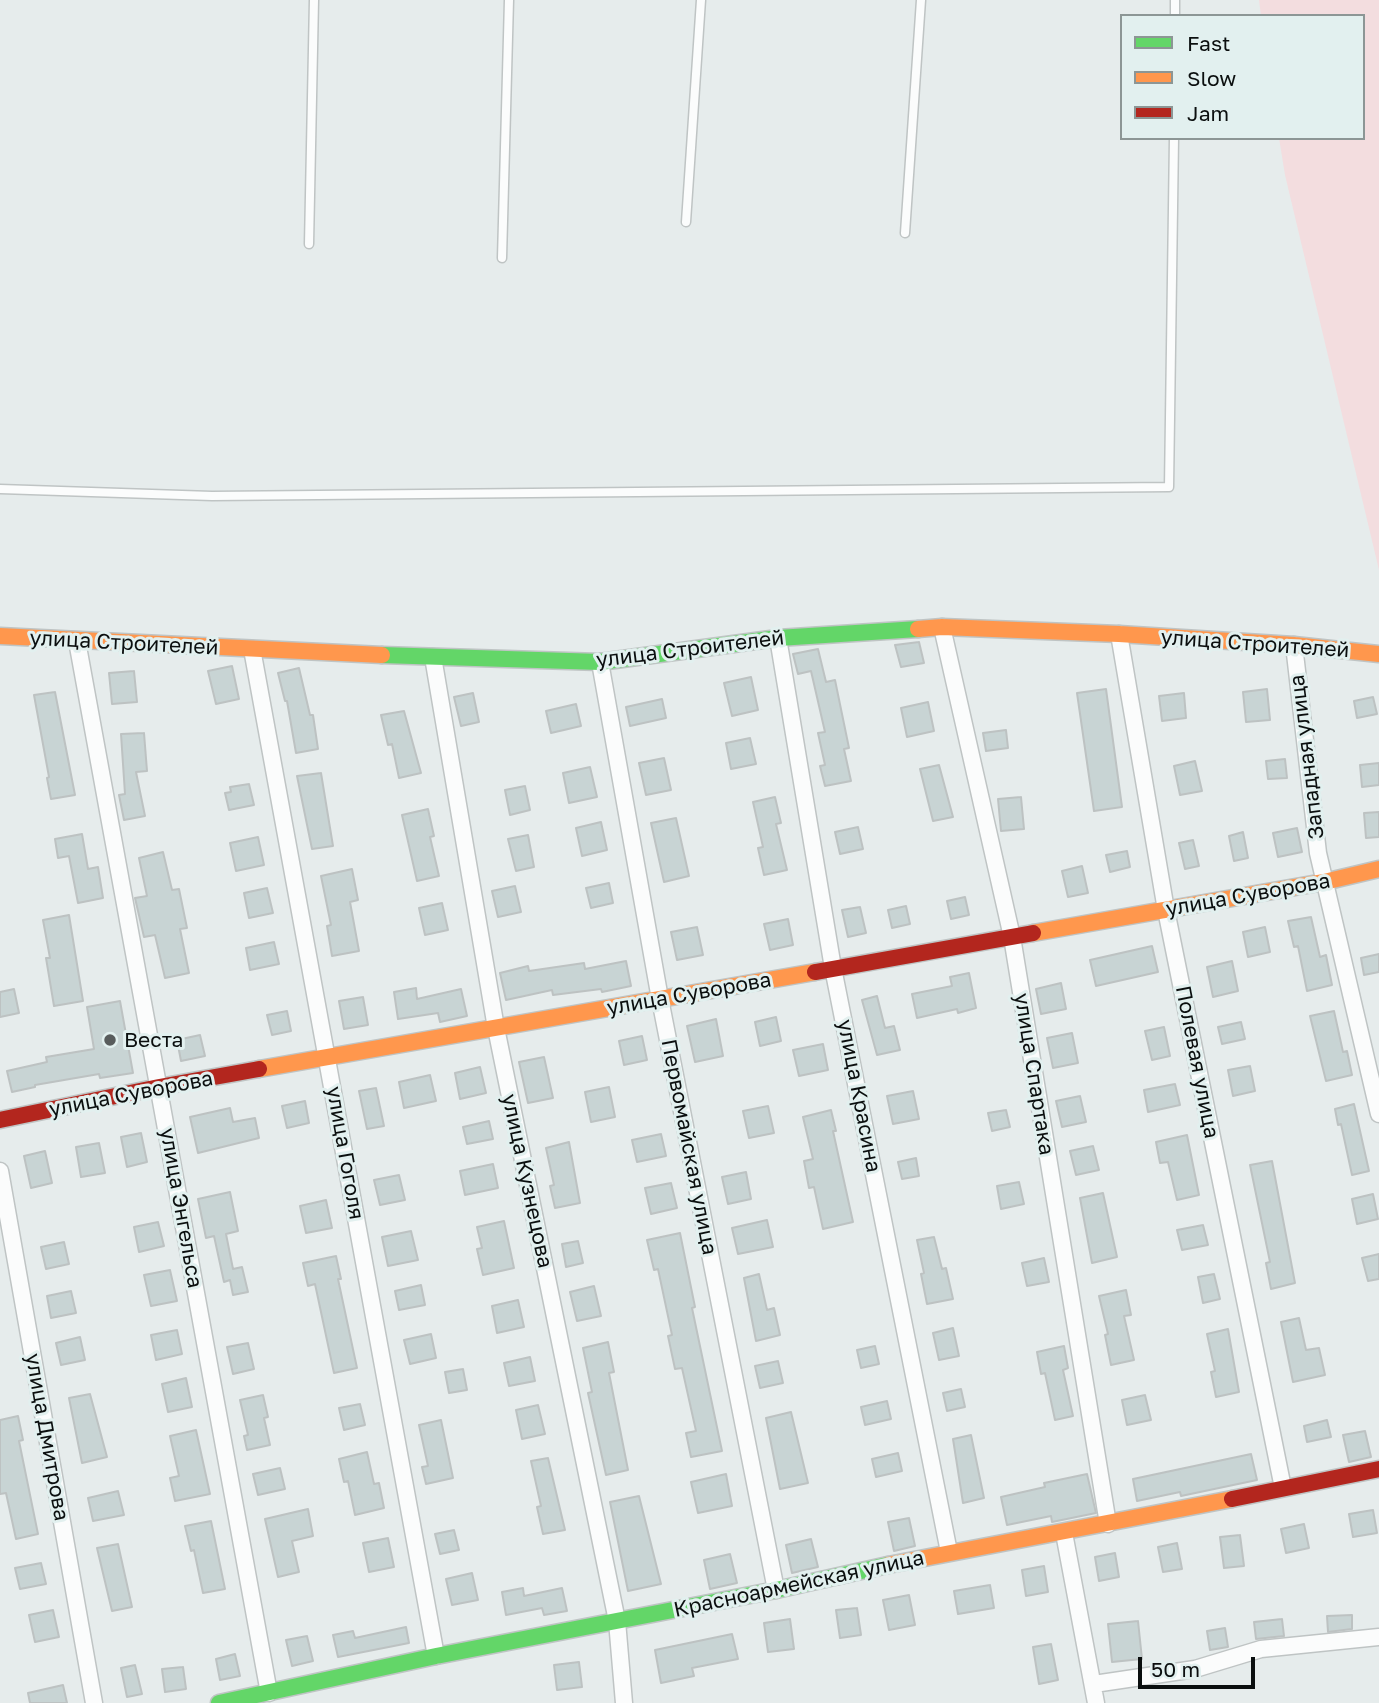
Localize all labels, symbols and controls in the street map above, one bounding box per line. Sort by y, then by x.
legend [1120,14,1365,140]
text: Fast [1187,30,1230,56]
text: Slow [1187,65,1236,91]
text: Jam [1187,100,1229,126]
street label: улица Строителей [29,625,219,661]
street label: улица Строителей [595,625,785,673]
street label: улица Строителей [1160,625,1350,663]
street label: Западная улица [1284,673,1330,841]
street label: улица Суворова [1164,868,1332,922]
street label: улица Суворова [605,967,773,1021]
street label: Полевая улица [1170,983,1224,1141]
street label: улица Спартака [1009,991,1059,1157]
street label: улица Красина [832,1017,886,1175]
place label: Веста [124,1027,183,1053]
marker: Веста [102,1032,118,1048]
street label: Первомайская улица [656,1037,722,1257]
street label: улица Суворова [47,1066,215,1122]
street label: улица Гоголя [321,1084,369,1222]
street label: улица Кузнецова [496,1092,558,1270]
street label: улица Энгельса [155,1126,207,1290]
street label: улица Дмитрова [20,1351,74,1523]
street label: Красноармейская улица [672,1545,926,1623]
scale bar [1141,1644,1258,1688]
text: 50 m [1151,1656,1200,1682]

